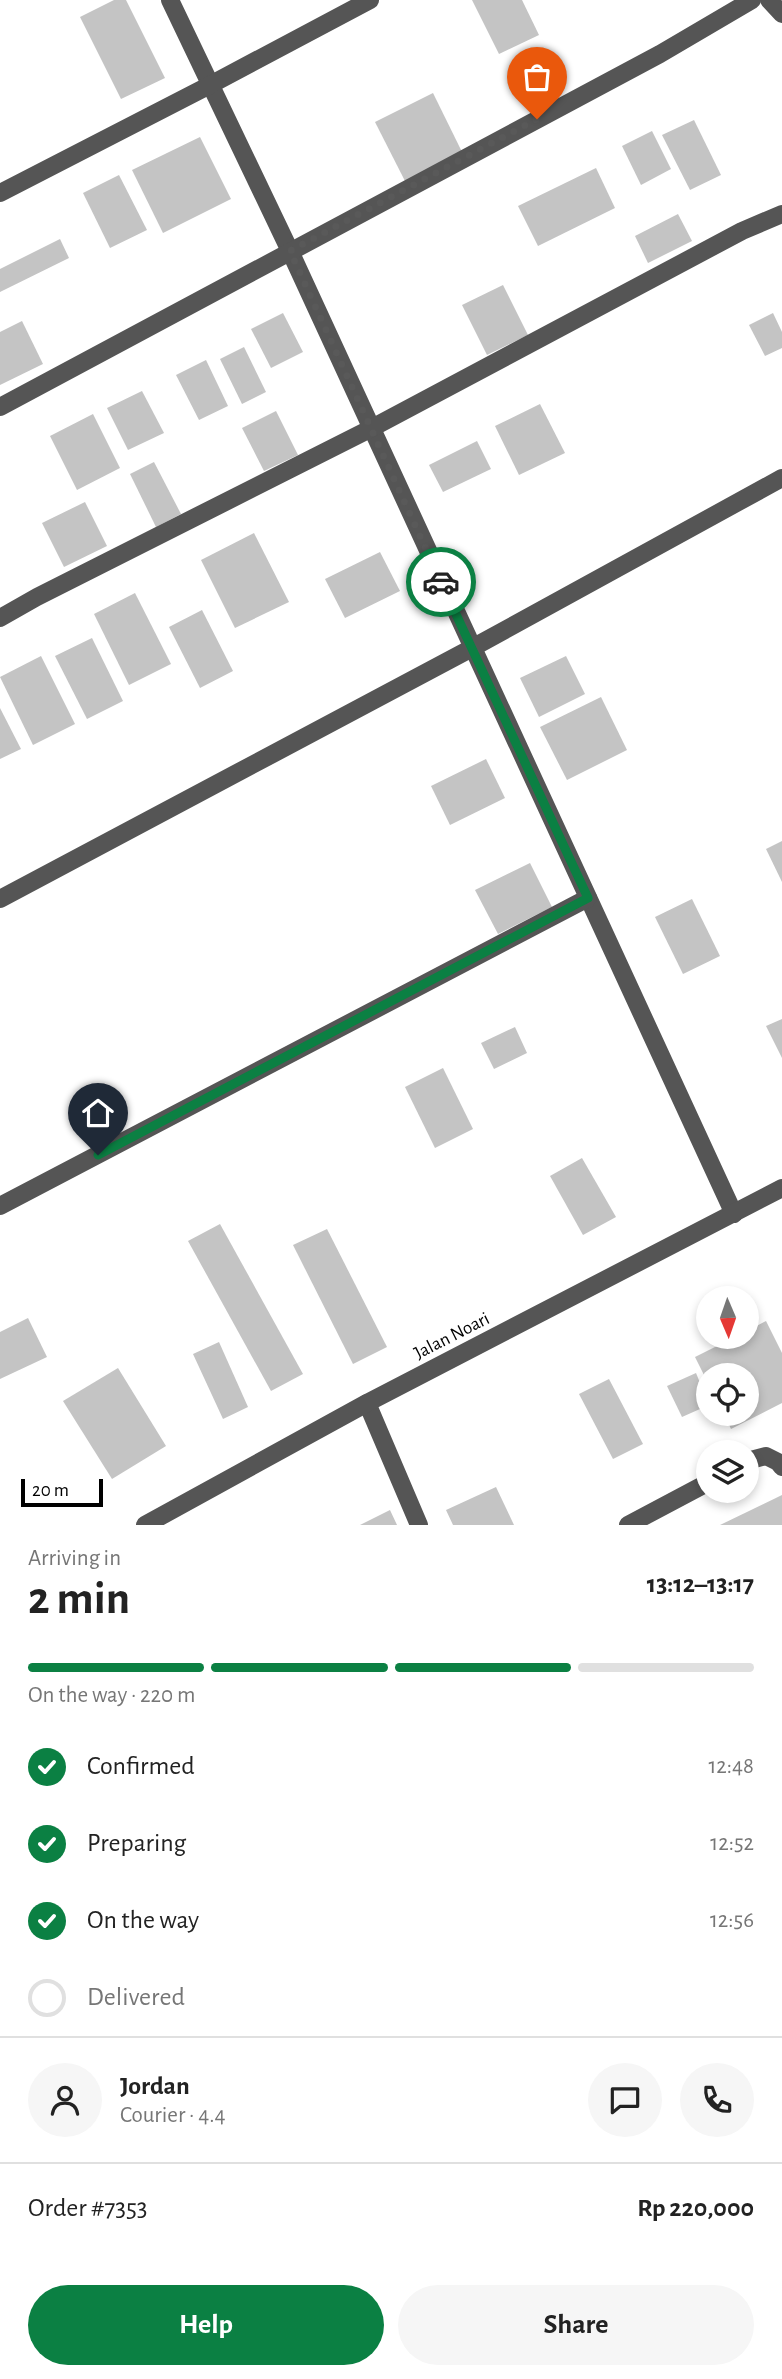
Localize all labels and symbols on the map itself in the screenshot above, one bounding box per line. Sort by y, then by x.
pin [507,47,567,119]
courier [406,547,476,617]
pin [68,1083,128,1155]
north arrow [696,1286,760,1349]
street label: Jalan Noari [411,1309,493,1363]
scale bar [21,1476,103,1508]

